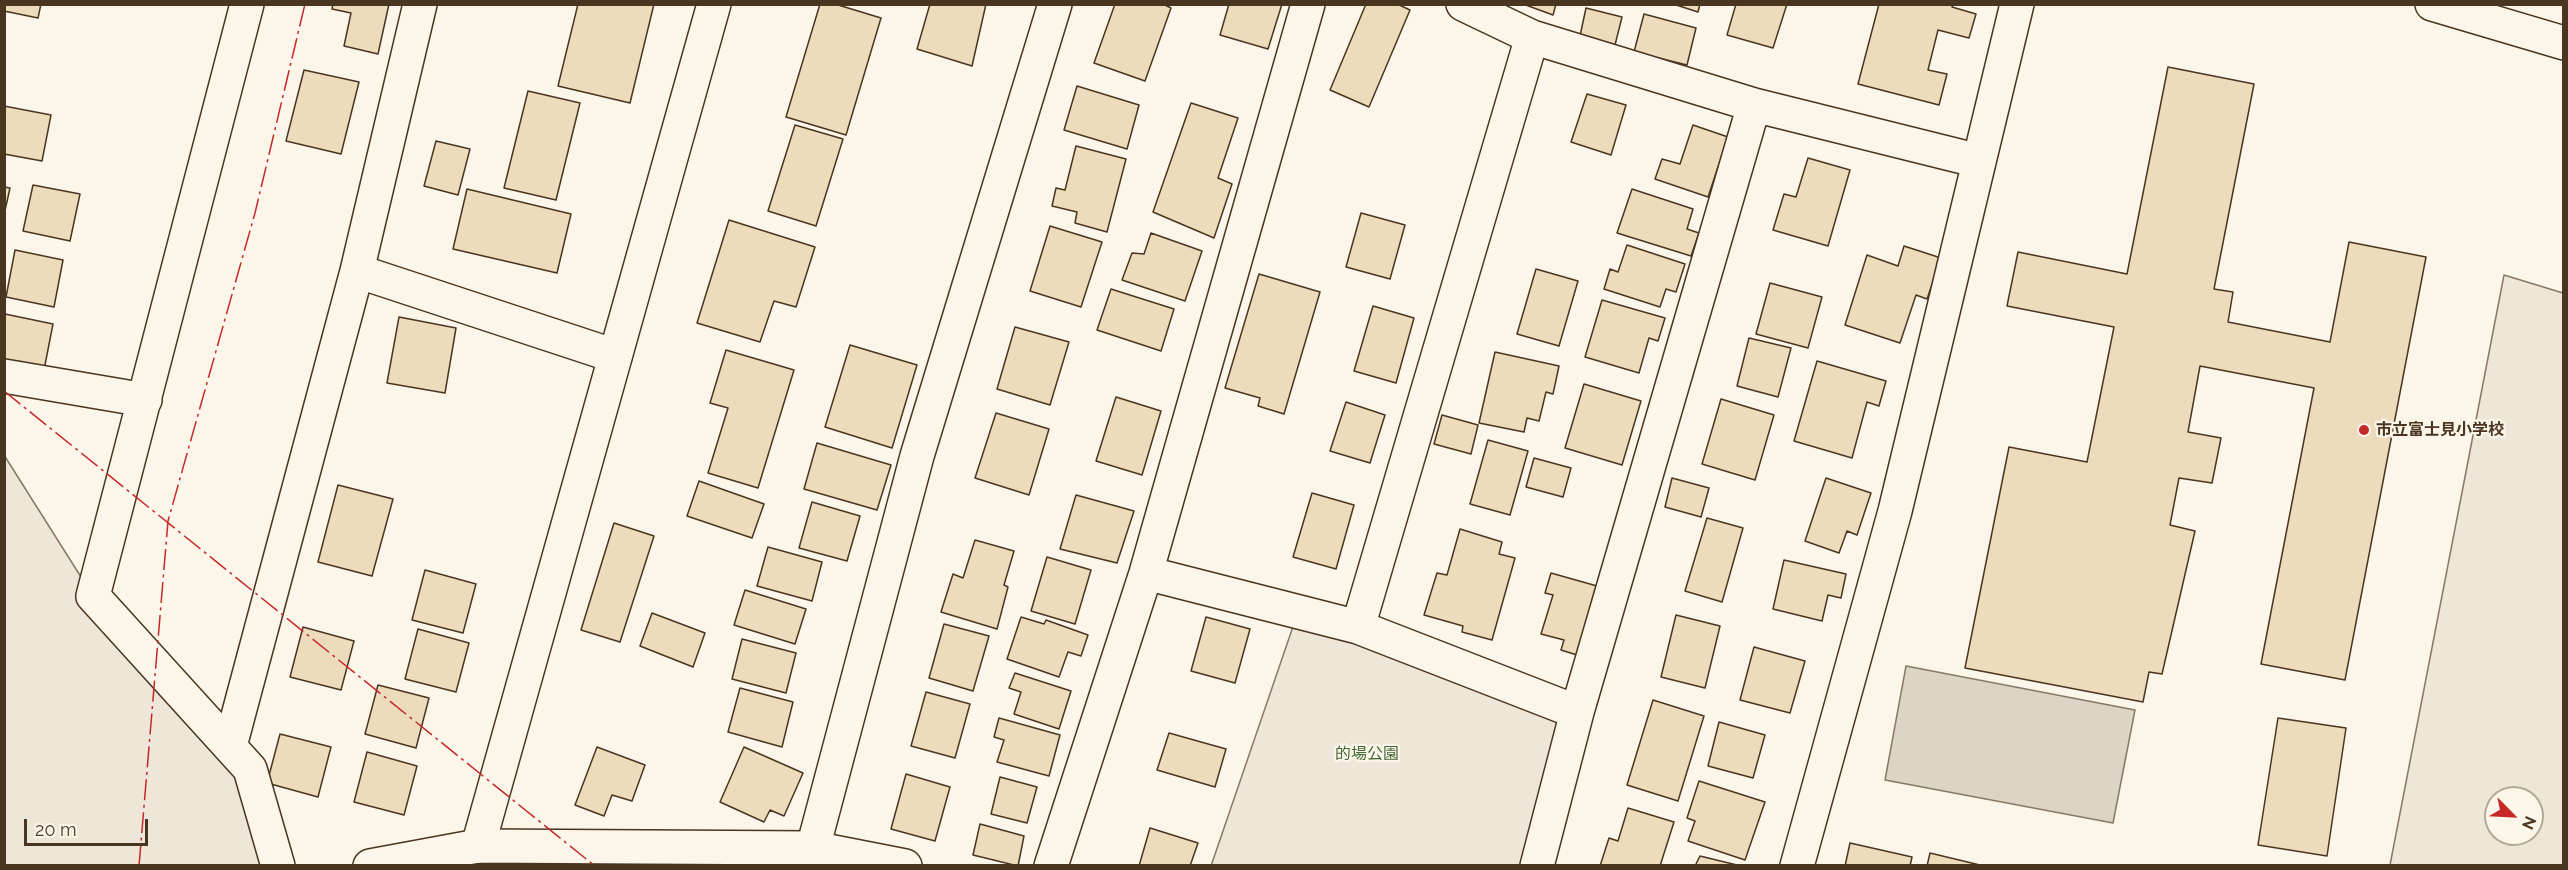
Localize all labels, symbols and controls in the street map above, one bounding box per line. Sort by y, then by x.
place label: 市立富士見小学校 [2376,420,2504,440]
marker: 市立富士見小学校 [2357,423,2371,437]
park label: 的場公園 [1335,744,1399,764]
north arrow [2484,786,2544,846]
scale bar [27,807,152,845]
text: N [2518,813,2540,832]
text: 20 m [35,819,77,840]

